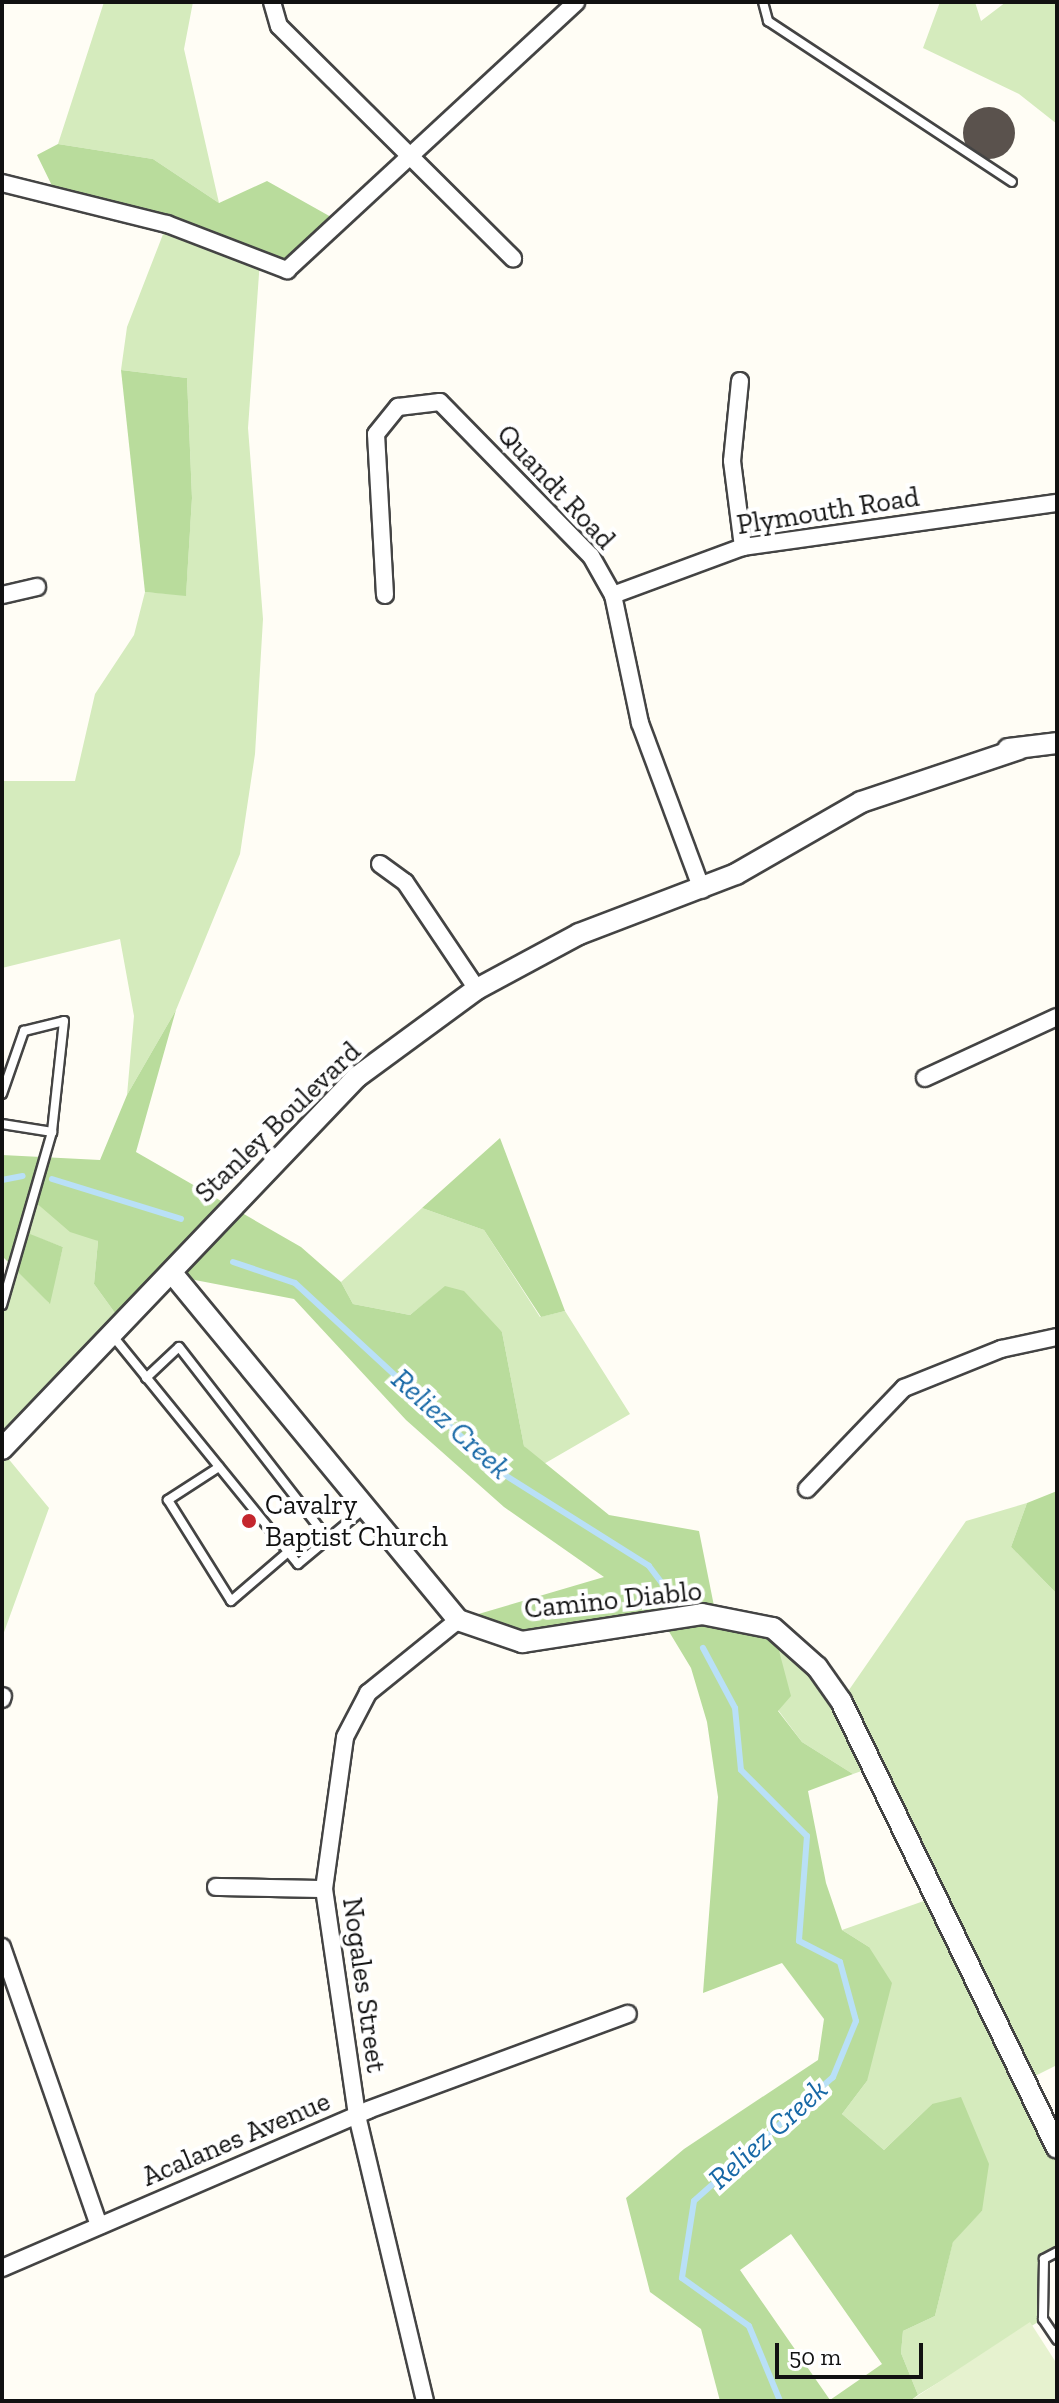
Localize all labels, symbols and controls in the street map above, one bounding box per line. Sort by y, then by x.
street label: Quandt Road [490,418,622,556]
street label: Plymouth Road [734,480,922,542]
street label: Stanley Boulevard [188,1034,368,1210]
water label: Reliez Creek [384,1361,518,1487]
place label: Cavalry Baptist Church [265,1488,448,1554]
marker: Cavalry Baptist Church [240,1512,258,1530]
street label: Camino Diablo [523,1574,703,1626]
street label: Nogales Street [335,1895,393,2075]
water label: Reliez Creek [701,2071,835,2197]
street label: Acalanes Avenue [137,2084,335,2194]
scale bar [779,2327,927,2377]
text: 50 m [789,2342,841,2371]

